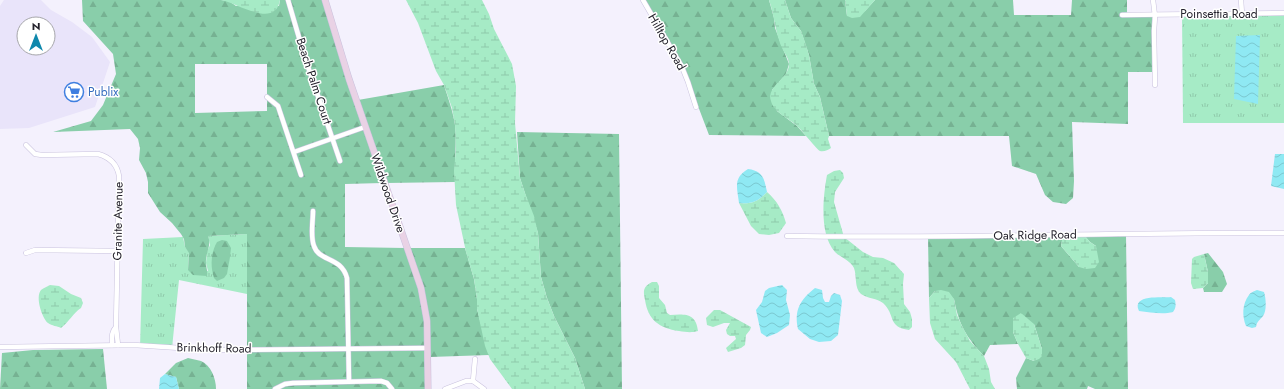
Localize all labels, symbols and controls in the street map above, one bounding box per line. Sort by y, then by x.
street label: Poinsettia Road [1180,5,1258,23]
street label: Hilltop Road [643,10,691,74]
north arrow [16,16,56,56]
text: N [32,18,40,34]
street label: Beach Palm Court [292,35,337,127]
supermarket icon: Publix [63,81,85,103]
place label: Publix [88,83,119,101]
street label: Wildwood Drive [366,151,410,235]
street label: Granite Avenue [108,182,128,260]
street label: Oak Ridge Road [993,225,1077,245]
street label: Brinkhoff Road [176,338,252,358]

